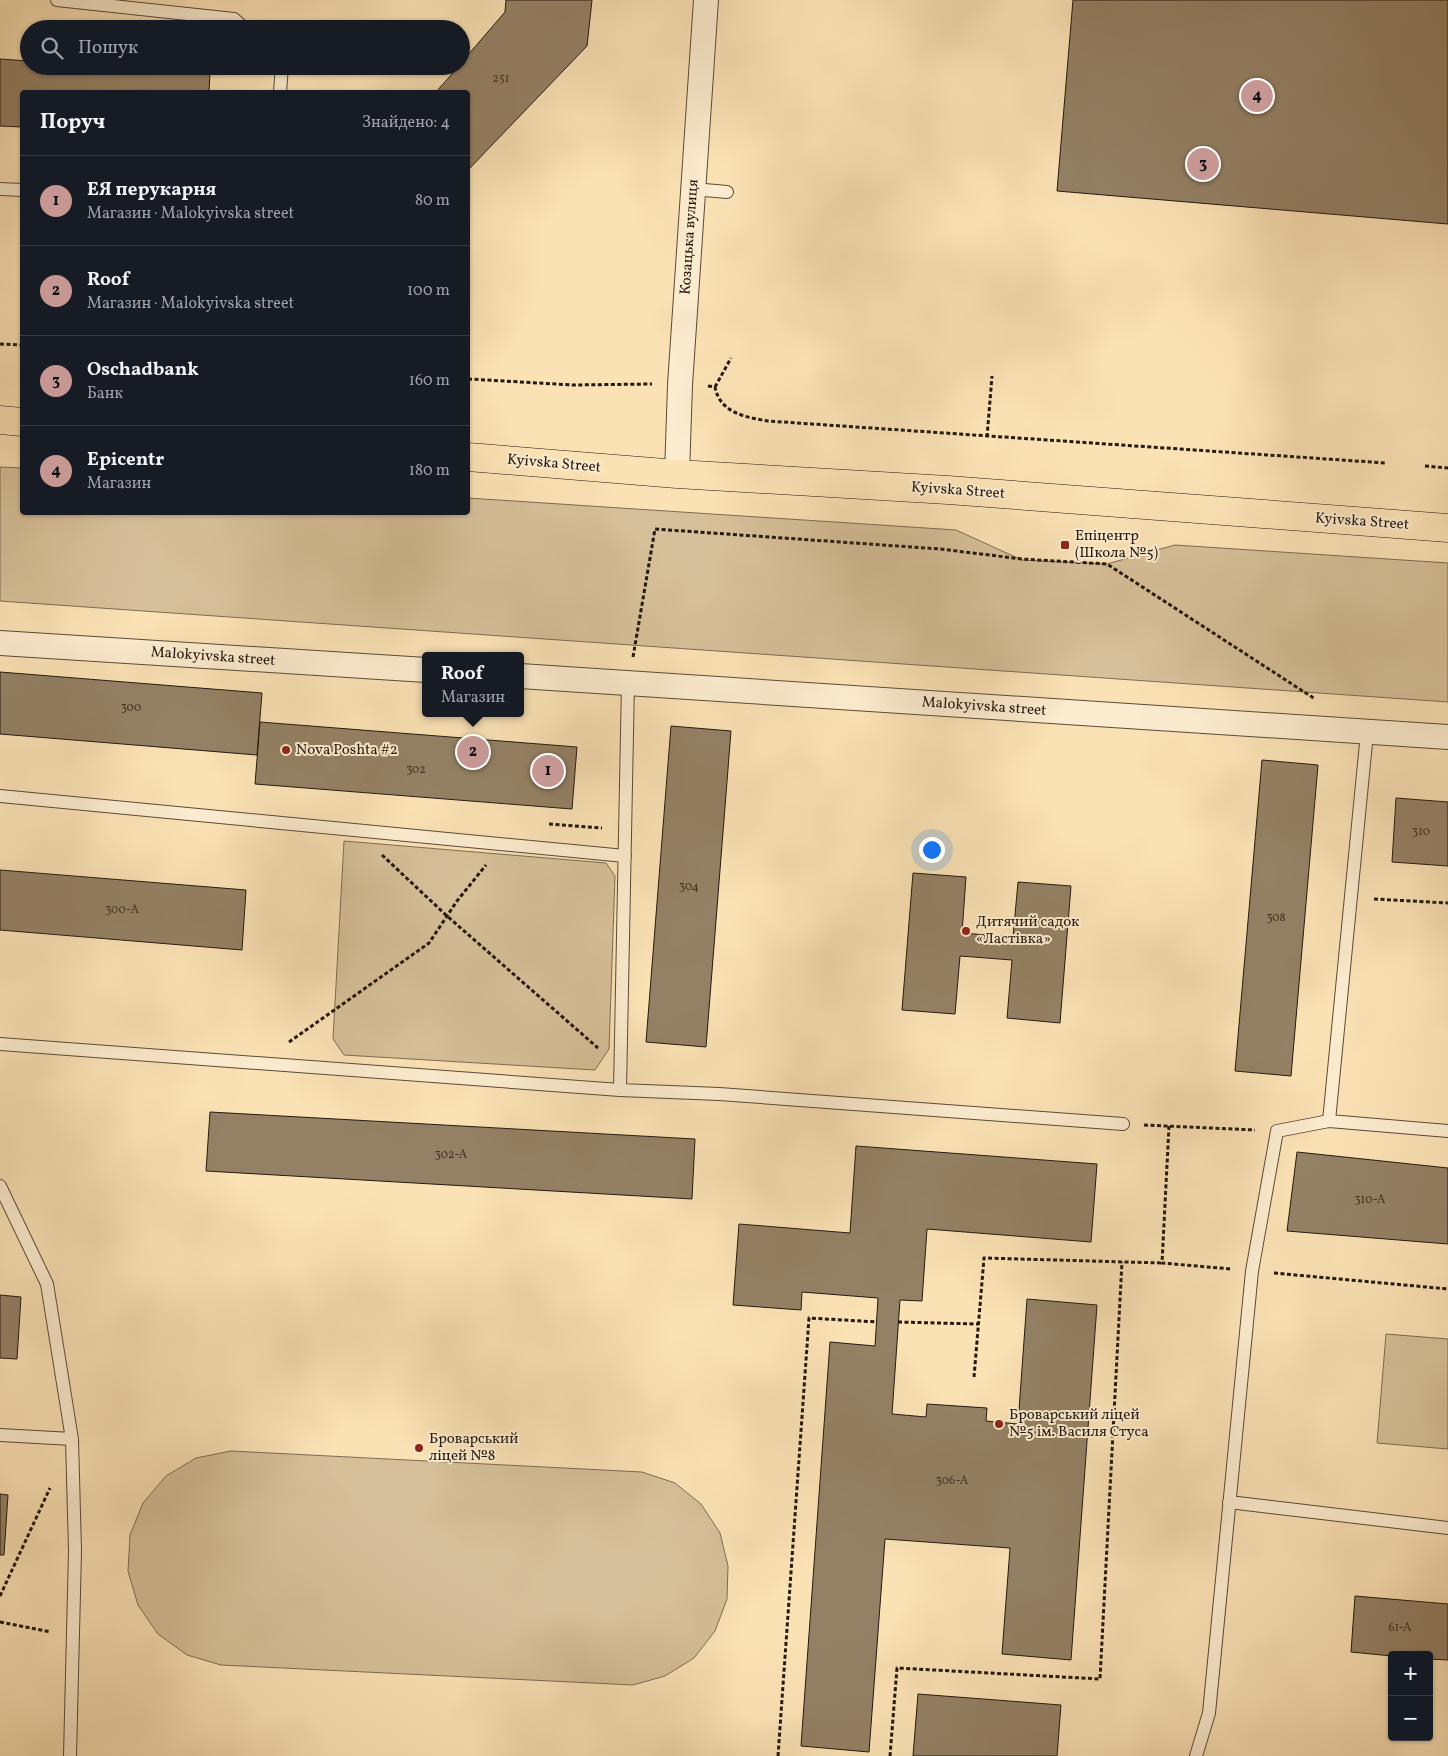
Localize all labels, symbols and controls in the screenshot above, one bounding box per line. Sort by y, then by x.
search box [20,20,470,75]
icon: search [38,34,66,62]
text: Пошук [78,35,138,61]
house number: 251 [493,71,509,87]
pin: 4 [1241,77,1273,115]
text: Поруч [40,108,105,137]
text: Знайдено: 4 [362,112,450,134]
pin: 3 [1187,145,1219,183]
text: ЕЯ перукарня [87,177,216,203]
street label: Козацька вулиця [675,178,705,295]
text: 1 [53,190,59,212]
text: 80 m [415,190,450,212]
text: Магазин · Malokyivska street [87,203,294,225]
text: Roof [87,267,129,293]
text: 2 [52,280,60,302]
text: 100 m [407,280,450,302]
text: Магазин · Malokyivska street [87,293,294,315]
text: Oschadbank [87,357,199,383]
text: 3 [52,370,60,392]
text: 160 m [409,370,450,392]
text: Банк [87,383,123,405]
text: Epicentr [87,447,164,473]
street label: Kyivska Street [506,449,602,479]
text: 4 [51,460,61,482]
text: 180 m [409,460,450,482]
text: Магазин [87,473,151,495]
street label: Kyivska Street [910,477,1006,505]
street label: Kyivska Street [1314,508,1410,536]
place label: Епіцентр (Школа №5) [1075,526,1158,564]
marker: Епіцентр (Школа №5) [1059,539,1071,551]
street label: Malokyivska street [150,642,276,672]
popup [422,652,524,717]
text: Roof [441,661,483,687]
text: Магазин [441,687,505,709]
street label: Malokyivska street [921,692,1047,722]
house number: 300 [121,700,141,716]
pin: 2 [457,733,489,771]
place label: Nova Poshta #2 [296,740,398,761]
marker: Nova Poshta #2 [280,744,292,756]
pin: 1 [532,752,564,790]
house number: 302 [406,762,426,778]
house number: 310 [1412,824,1430,840]
your location [919,837,945,863]
house number: 304 [679,879,699,895]
house number: 300-А [105,902,139,918]
house number: 308 [1266,910,1286,926]
place label: Дитячий садок «Ластівка» [976,912,1079,950]
marker: Дитячий садок «Ластівка» [960,925,972,937]
house number: 302-А [435,1147,468,1163]
house number: 310-А [1354,1192,1386,1208]
place label: Броварський ліцей №5 ім. Василя Стуса [1009,1405,1149,1443]
marker: Броварський ліцей №5 ім. Василя Стуса [993,1418,1005,1430]
place label: Броварський ліцей №8 [429,1429,518,1467]
marker: Броварський ліцей №8 [413,1442,425,1454]
house number: 306-А [936,1473,969,1489]
house number: 61-А [1388,1620,1412,1636]
map controls [1388,1651,1433,1741]
button: + [1388,1651,1433,1696]
button: − [1388,1696,1433,1741]

